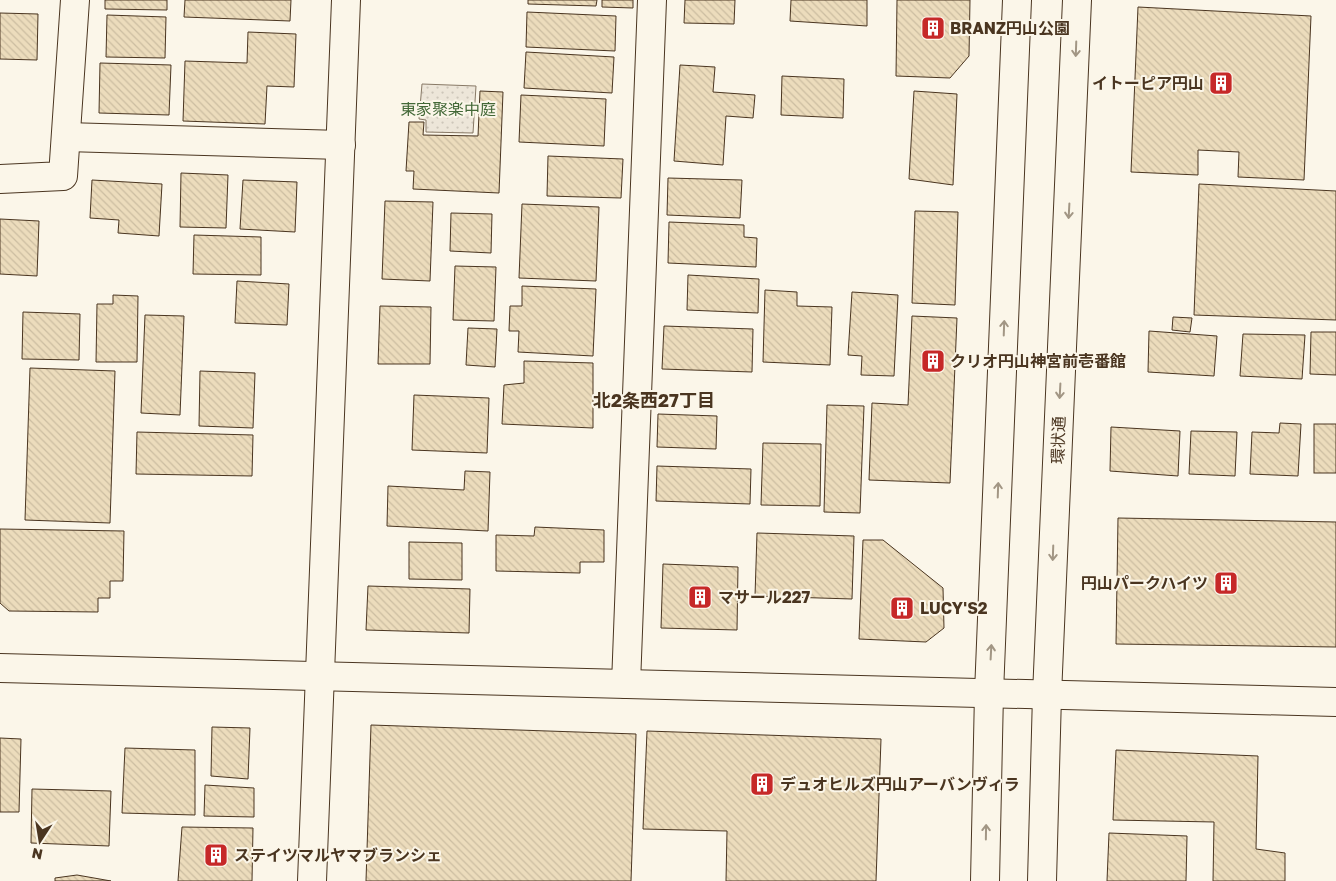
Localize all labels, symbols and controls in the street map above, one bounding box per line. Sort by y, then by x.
building icon: BRANZ円山公園 [920,15,946,41]
place label: BRANZ円山公園 [950,18,1070,38]
one-way arrow [1071,40,1081,56]
building icon: イトーピア円山 [1208,70,1234,96]
place label: イトーピア円山 [1092,73,1204,93]
park label: 東家聚楽中庭 [400,99,496,119]
one-way arrow [1064,203,1073,219]
one-way arrow [999,320,1009,336]
building icon: クリオ円山神宮前壱番館 [920,348,946,374]
place label: クリオ円山神宮前壱番館 [950,351,1126,371]
one-way arrow [1055,383,1064,399]
district label: 北2条西27丁目 [593,389,715,411]
street label: 環状通 [1047,416,1069,464]
one-way arrow [993,482,1002,498]
one-way arrow [1048,545,1057,561]
building icon: 円山パークハイツ [1213,570,1239,596]
place label: 円山パークハイツ [1081,573,1208,593]
building icon: マサール227 [687,584,713,610]
place label: マサール227 [718,587,811,607]
building icon: LUCY'S2 [889,595,915,621]
place label: LUCY'S2 [920,598,988,618]
one-way arrow [986,645,996,661]
building icon: デュオヒルズ円山アーバンヴィラ [749,771,775,797]
place label: デュオヒルズ円山アーバンヴィラ [780,774,1020,794]
north arrow [15,816,65,866]
one-way arrow [981,825,991,841]
building icon: ステイツマルヤマブランシェ [203,842,229,868]
text: N [30,845,44,864]
place label: ステイツマルヤマブランシェ [234,845,442,865]

